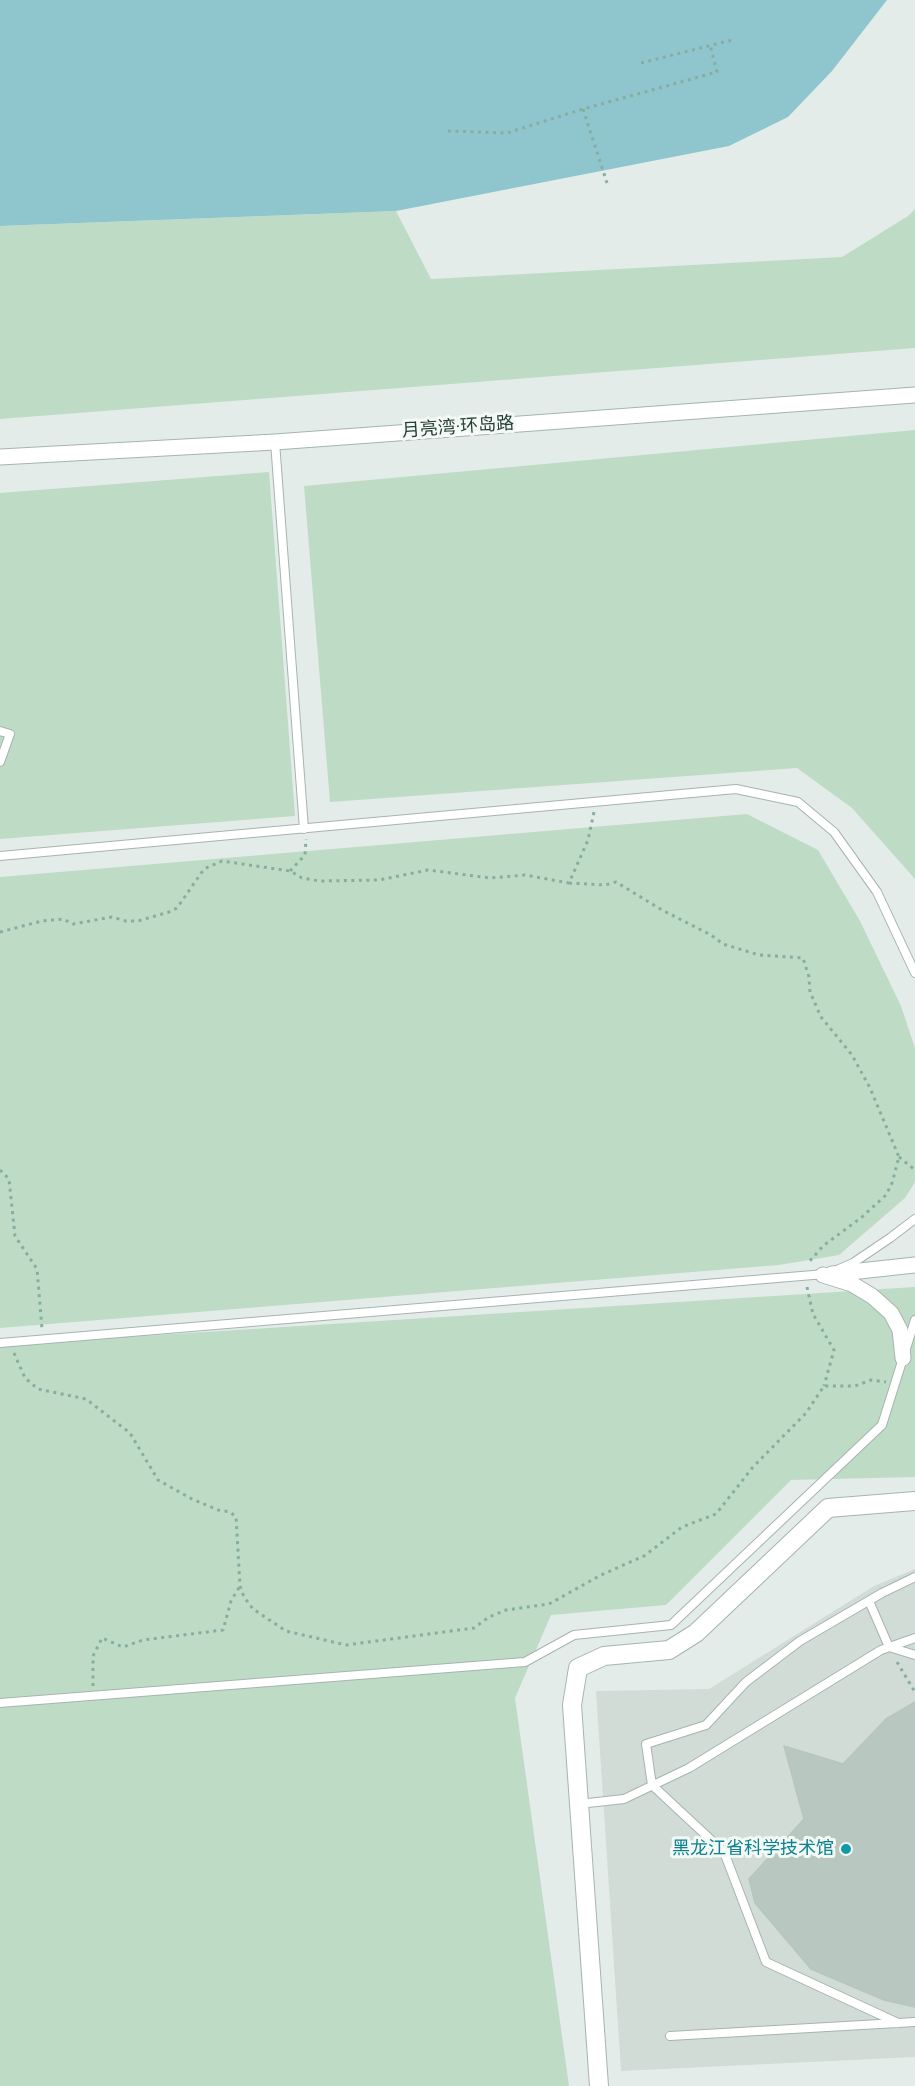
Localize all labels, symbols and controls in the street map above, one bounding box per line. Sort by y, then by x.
street label: 月亮湾·环岛路 [401,413,515,443]
place label: 黑龙江省科学技术馆 [672,1838,834,1860]
marker: 黑龙江省科学技术馆 [839,1842,853,1856]

